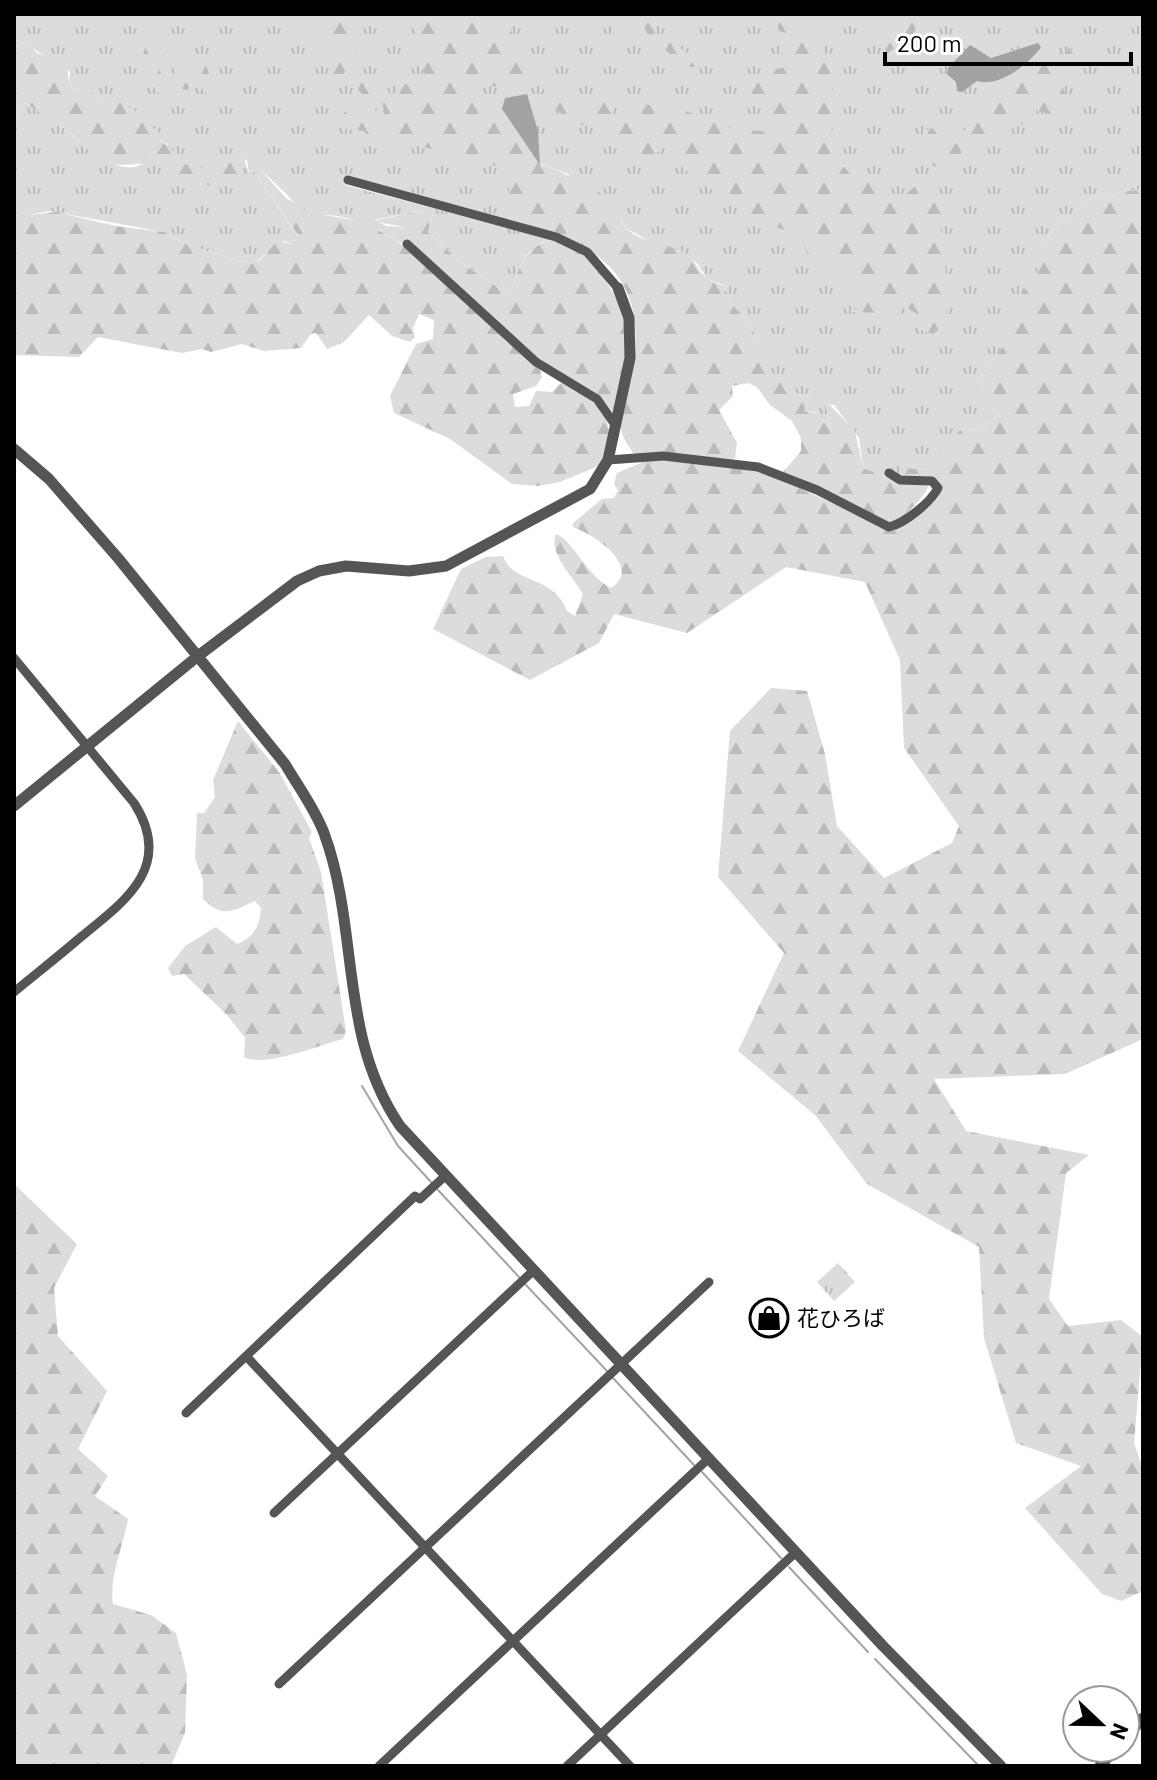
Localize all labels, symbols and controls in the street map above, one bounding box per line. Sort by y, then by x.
scale bar [885,16,1131,66]
text: 200 m [897,28,962,57]
shop icon: 花ひろば [748,1297,790,1339]
place label: 花ひろば [797,1304,885,1330]
north arrow [1061,1684,1141,1764]
text: N [1106,1720,1135,1744]

